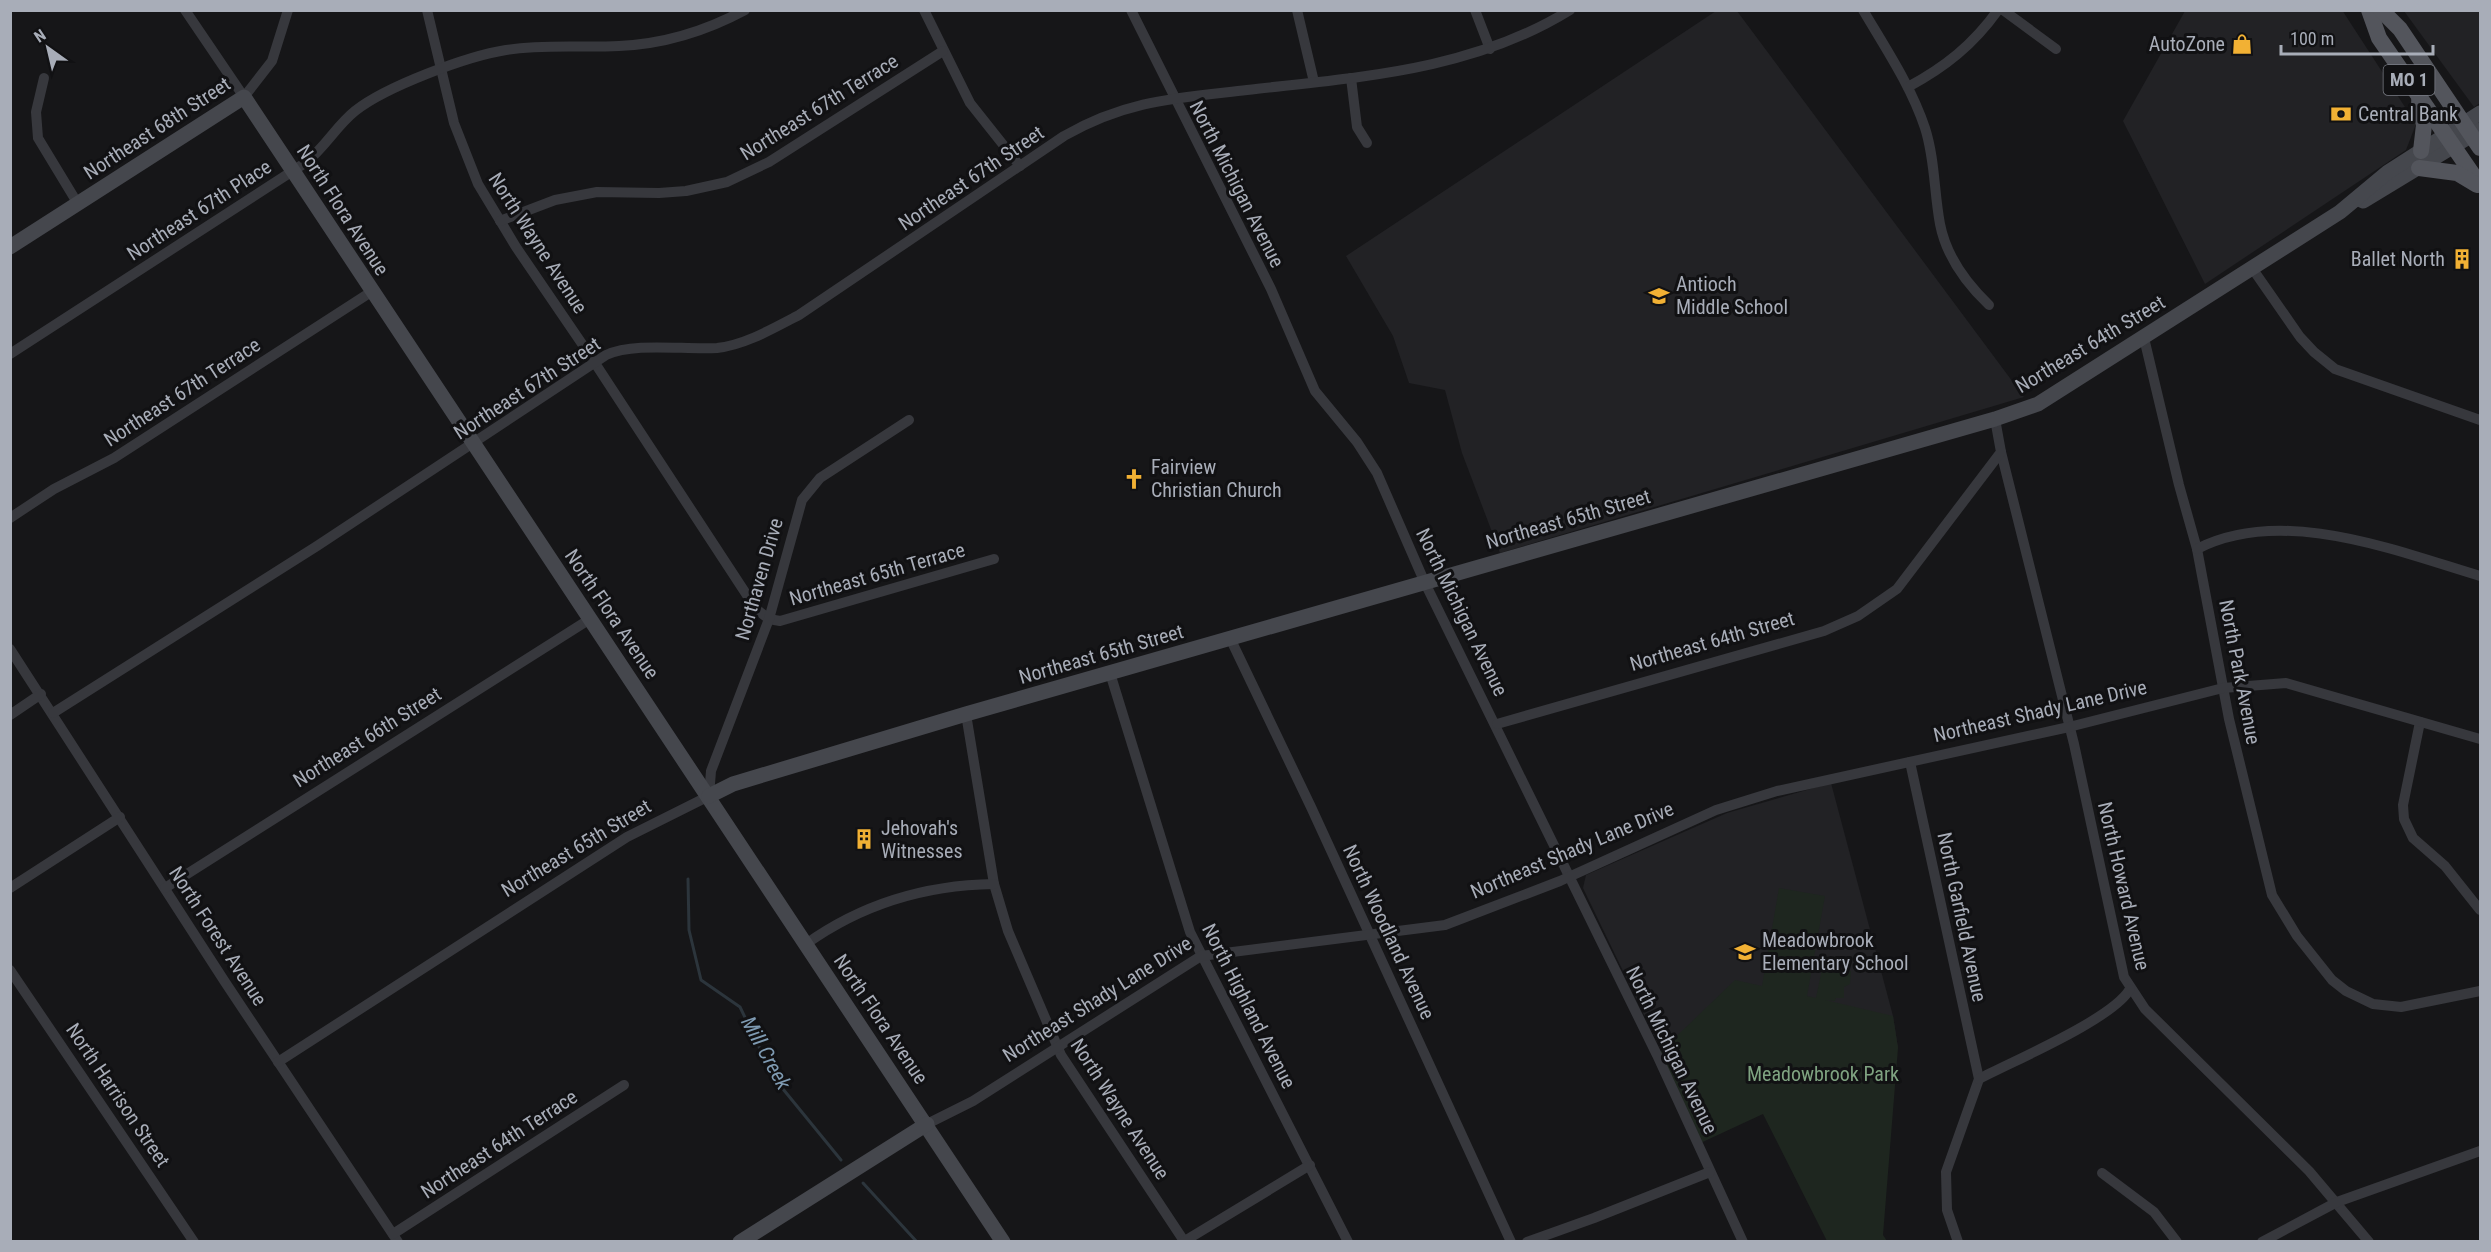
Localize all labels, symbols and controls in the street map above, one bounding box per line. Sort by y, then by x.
north arrow [18,18,78,78]
scale bar [2281,18,2432,56]
text: N [31,25,49,47]
text: 100 m [2290,28,2334,49]
place label: AutoZone [2149,32,2225,56]
shop icon: AutoZone [2230,32,2254,56]
street label: Northeast 67th Terrace [736,49,902,165]
road number: MO 1 [2384,65,2434,95]
street label: Northeast 68th Street [79,72,235,184]
street label: North Michigan Avenue [1185,97,1289,271]
bank icon: Central Bank [2329,102,2353,126]
place label: Central Bank [2358,102,2458,126]
street label: Northeast 67th Street [894,120,1048,235]
street label: North Flora Avenue [292,140,394,280]
street label: Northeast 67th Place [122,154,276,266]
street label: North Wayne Avenue [484,168,592,318]
place label: Ballet North [2351,247,2445,271]
building icon: Ballet North [2450,247,2474,271]
place label: Antioch Middle School [1676,272,1788,319]
school or university icon: Antioch Middle School [1647,284,1671,308]
street label: Northeast 64th Street [2011,290,2169,398]
street label: Northeast 67th Street [449,332,605,444]
street label: Northeast 67th Terrace [99,333,265,451]
place label: Fairview Christian Church [1151,455,1282,502]
church icon: Fairview Christian Church [1122,467,1146,491]
street label: Northeast 65th Street [1483,484,1653,554]
street label: Northaven Drive [730,515,788,643]
street label: North Michigan Avenue [1411,524,1513,700]
street label: Northeast 65th Terrace [786,537,968,611]
street label: North Flora Avenue [560,545,664,683]
street label: North Park Avenue [2214,598,2266,746]
street label: Northeast 64th Street [1627,606,1797,676]
street label: Northeast 65th Street [1016,619,1186,689]
street label: Northeast Shady Lane Drive [1931,675,2149,747]
street label: Northeast 66th Street [289,682,445,792]
street label: Northeast 65th Street [497,794,655,902]
street label: Northeast Shady Lane Drive [1467,796,1677,904]
street label: North Howard Avenue [2093,799,2155,973]
place label: Jehovah's Witnesses [881,816,963,863]
building icon: Jehovah's Witnesses [852,827,876,851]
street label: North Garfield Avenue [1932,830,1992,1004]
street label: North Woodland Avenue [1338,841,1440,1023]
street label: North Forest Avenue [164,862,272,1010]
street label: North Highland Avenue [1197,920,1301,1092]
place label: Meadowbrook Elementary School [1762,928,1909,975]
street label: Northeast Shady Lane Drive [998,931,1196,1067]
school or university icon: Meadowbrook Elementary School [1733,940,1757,964]
street label: North Flora Avenue [829,950,933,1088]
street label: North Michigan Avenue [1621,962,1723,1138]
water label: Mill Creek [736,1012,796,1095]
street label: North Harrison Street [61,1019,175,1172]
street label: North Wayne Avenue [1066,1034,1174,1184]
park label: Meadowbrook Park [1747,1062,1899,1086]
street label: Northeast 64th Terrace [416,1085,582,1203]

